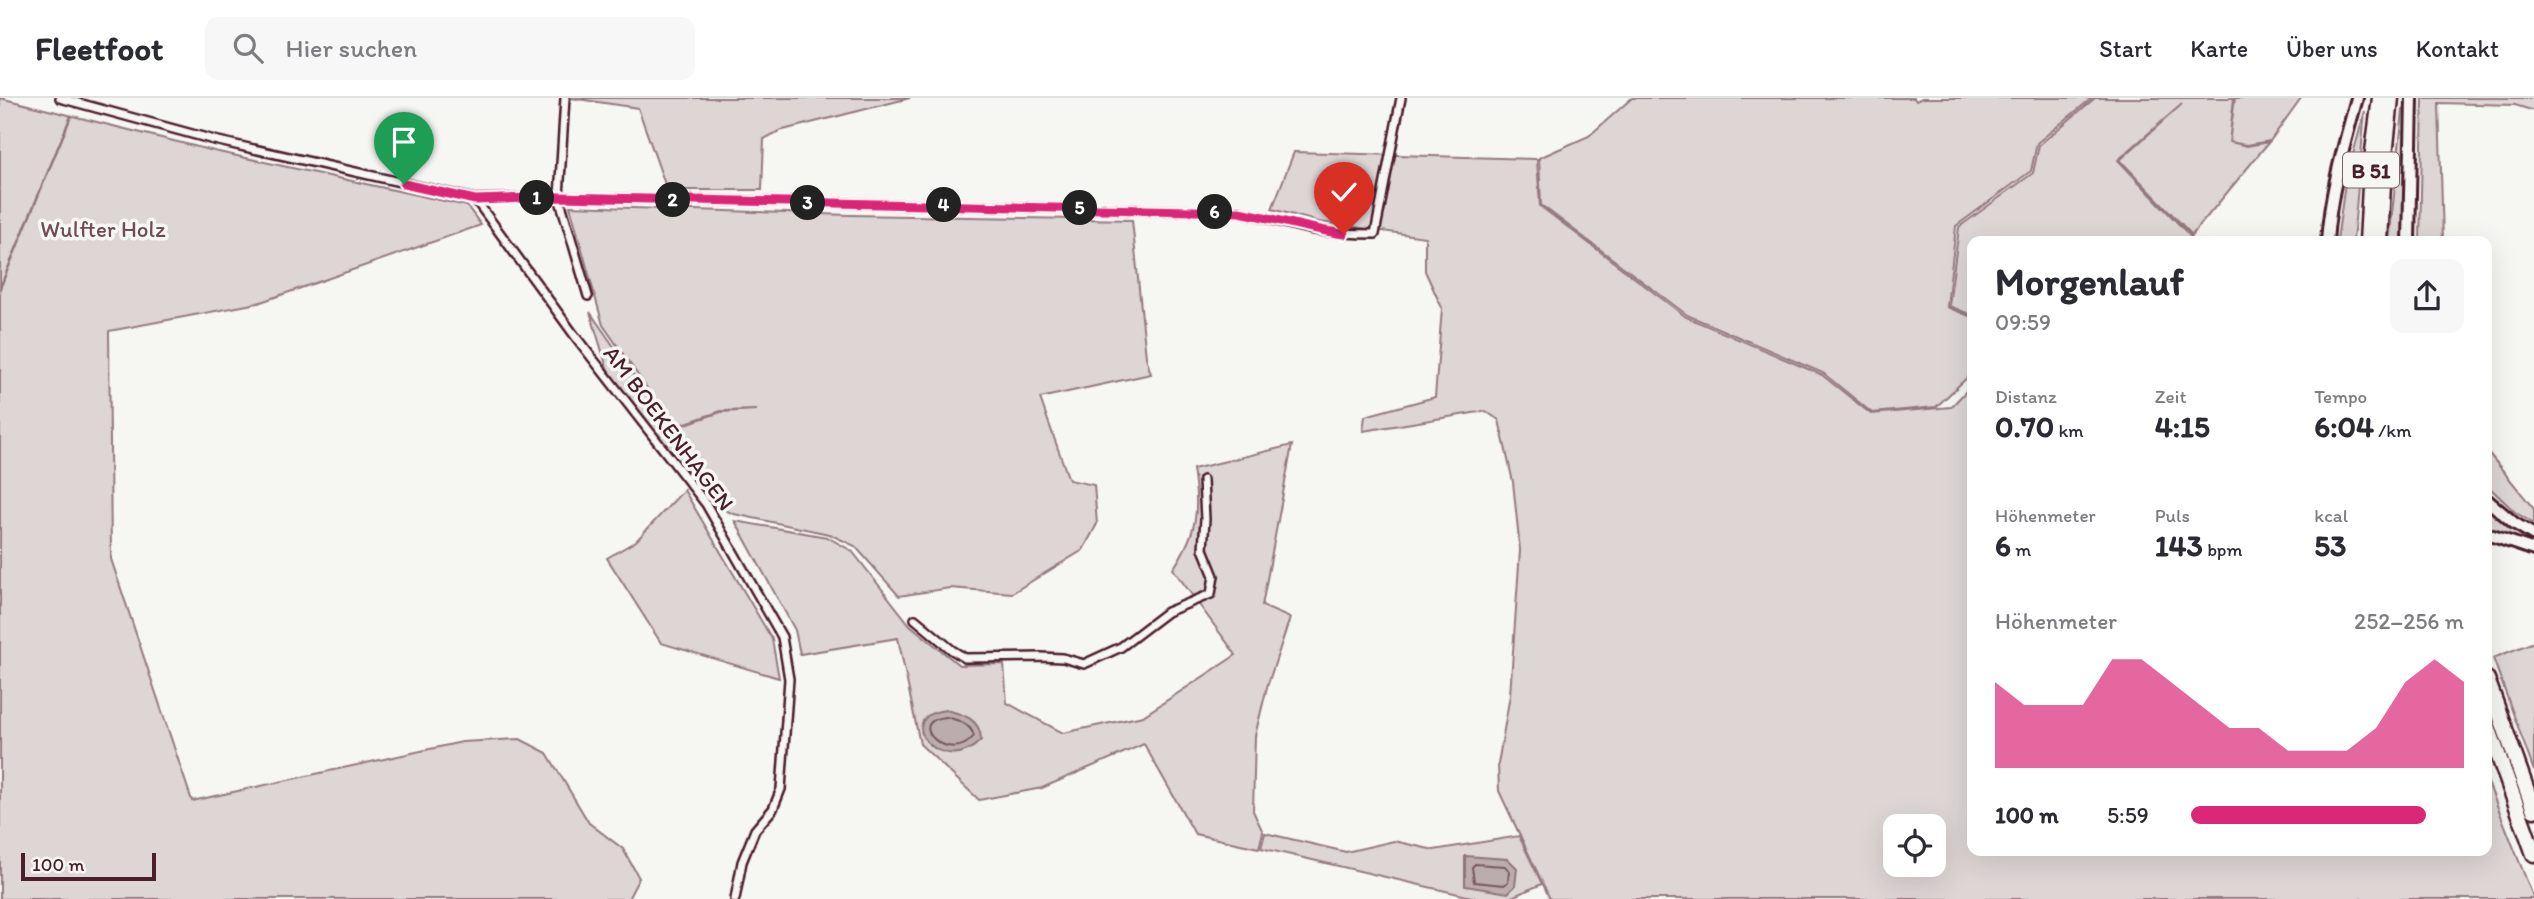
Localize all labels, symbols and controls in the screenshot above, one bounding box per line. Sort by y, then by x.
search box [205,17,695,80]
text: Fleetfoot [35,29,163,68]
icon: search [229,29,267,67]
text: Hier suchen [285,32,417,64]
text: Start [2099,34,2152,63]
text: Karte [2190,34,2248,63]
text: Über uns [2286,34,2378,63]
text: Kontakt [2416,34,2499,63]
pin [374,112,434,184]
icon: arrive [385,123,423,161]
road number: B 51 [2343,153,2399,188]
pin [1314,162,1374,234]
icon: check [1325,173,1363,211]
pin: 1 [520,180,554,216]
pin: 2 [656,182,690,217]
text: 1 [532,186,541,209]
pin: 3 [790,186,826,220]
text: 2 [668,188,678,211]
pin: 4 [926,188,962,222]
pin: 5 [1062,190,1098,226]
text: 3 [802,191,813,214]
text: 4 [938,193,949,216]
pin: 6 [1198,194,1232,230]
text: 5 [1075,196,1084,219]
text: 6 [1209,200,1220,223]
park label: Wulfter Holz [40,215,166,243]
text: Morgenlauf [1995,259,2184,305]
button: share [2390,259,2464,333]
text: 09:59 [1995,308,2051,336]
street label: AM BOEKENHAGEN [598,340,740,516]
text: Distanz [1995,385,2057,408]
text: Zeit [2155,385,2187,408]
text: Tempo [2314,385,2367,408]
text: 0.70 [1995,408,2054,445]
text: 4:15 [2155,408,2210,445]
text: 6:04 [2314,408,2374,445]
text: km [2054,419,2084,442]
text: /km [2374,419,2411,442]
text: Höhenmeter [1995,504,2096,527]
text: Puls [2155,504,2190,527]
text: kcal [2314,504,2348,527]
text: 6 [1995,527,2011,564]
text: 143 [2155,527,2203,564]
text: 53 [2314,527,2346,564]
text: m [2011,538,2031,561]
text: bpm [2203,538,2243,561]
text: Höhenmeter [1995,607,2117,635]
text: 252–256 m [2354,607,2464,635]
text: 100 m [1995,801,2059,829]
text: 5:59 [2107,801,2149,829]
map controls [1883,814,1946,877]
button: locate [1883,814,1946,877]
scale bar [21,850,156,882]
text: 100 m [32,853,84,876]

